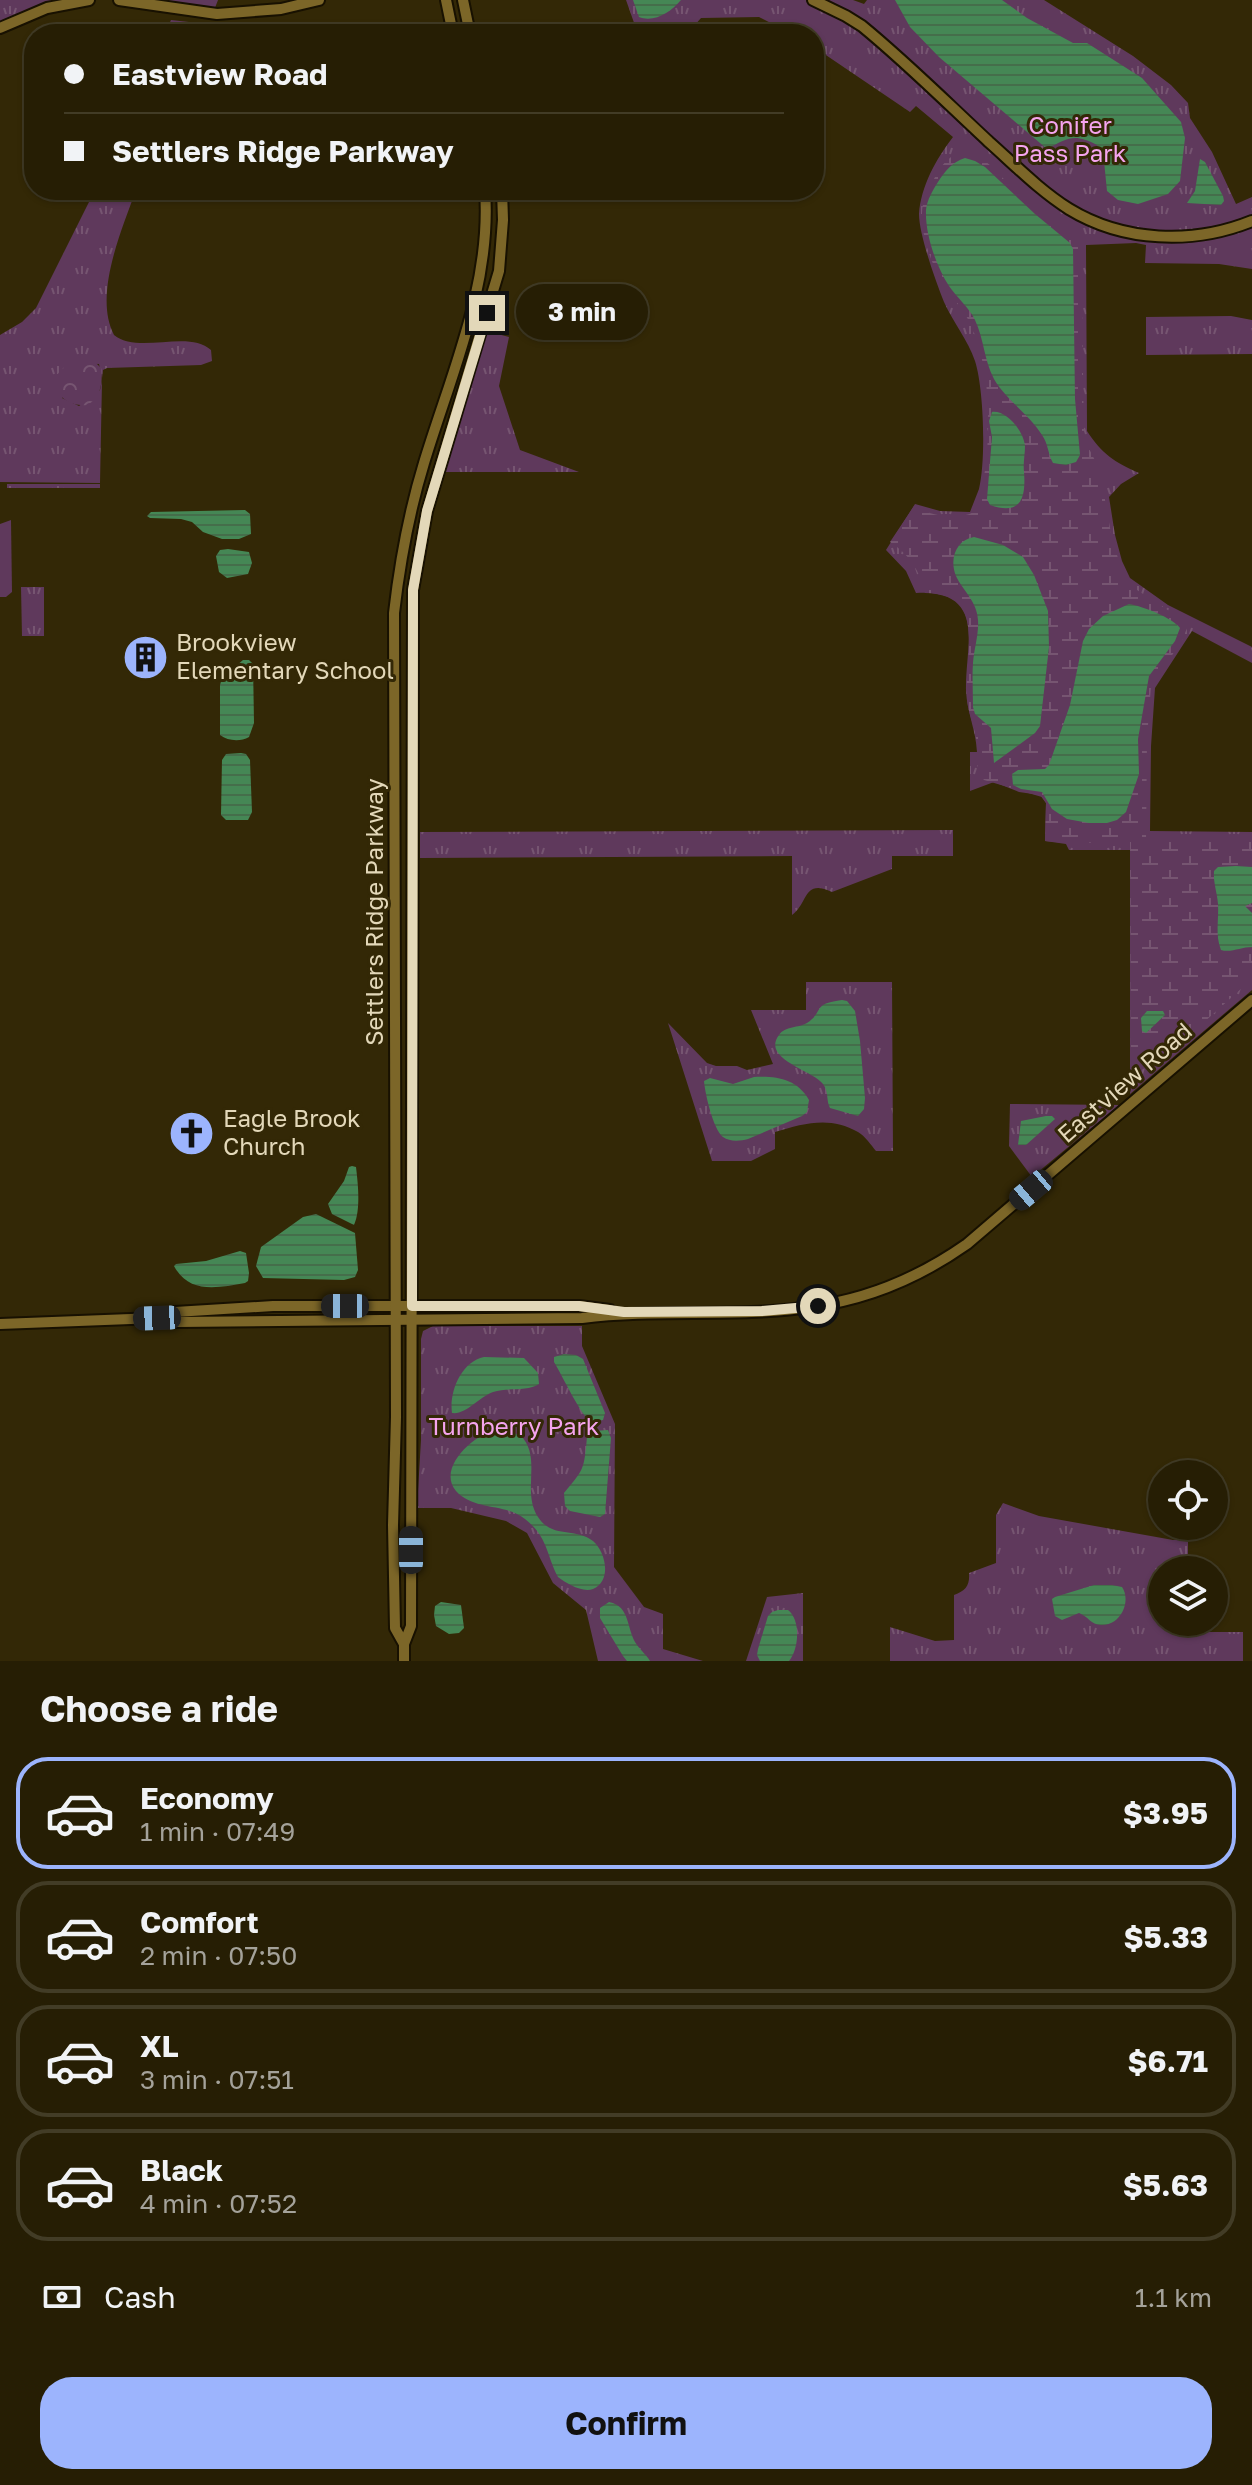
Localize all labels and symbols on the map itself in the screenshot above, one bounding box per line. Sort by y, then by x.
park label: Conifer Pass Park [1014,110,1126,167]
callout: 3 min [515,285,647,341]
route end [469,295,505,331]
place label: Brookview Elementary School [176,627,394,684]
building icon: Brookview Elementary School [121,633,169,681]
street label: Settlers Ridge Parkway [359,778,388,1046]
street label: Eastview Road [1051,1016,1197,1148]
place label: Eagle Brook Church [223,1103,361,1160]
church icon: Eagle Brook Church [168,1109,216,1157]
car [1005,1165,1057,1215]
route start [800,1288,836,1324]
car [321,1294,369,1318]
car [133,1305,181,1331]
park label: Turnberry Park [429,1411,599,1440]
car [399,1526,423,1574]

